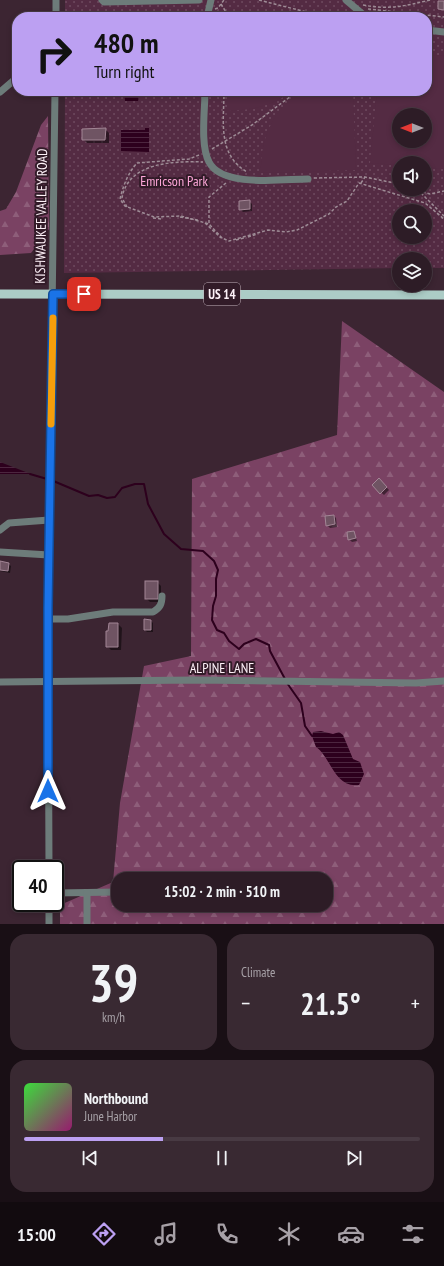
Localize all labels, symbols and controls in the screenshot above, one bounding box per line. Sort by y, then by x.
text: 480 m [94,24,158,61]
icon: right [28,28,80,80]
text: Turn right [94,60,154,83]
north arrow [392,108,432,148]
map controls [392,108,432,292]
street label: KISHWAUKEE VALLEY ROAD [31,148,51,284]
button: sound [392,156,432,196]
park label: Emricson Park [140,172,208,190]
button: search [392,204,432,244]
button: layers [392,252,432,292]
pin [67,277,101,311]
icon: arrive [73,283,95,305]
road number: US 14 [204,283,240,305]
street label: ALPINE LANE [190,659,254,677]
position arrow [27,770,69,812]
speed limit sign: 40 [12,860,64,912]
text: 15:02 · 2 min · 510 m [164,882,280,901]
text: 39 [89,949,138,1016]
text: Climate [241,964,275,981]
text: 21.5° [300,984,361,1023]
text: − [241,989,250,1017]
text: + [411,989,420,1017]
text: km/h [102,1009,125,1026]
text: Northbound [84,1089,148,1108]
text: June Harbor [84,1108,137,1125]
icon: previous [79,1147,101,1169]
icon: pause [211,1147,233,1169]
icon: next [343,1147,365,1169]
icon: directions [90,1220,118,1248]
icon: music [152,1220,180,1248]
icon: phone [213,1220,241,1248]
icon: climate [275,1220,303,1248]
icon: car [337,1220,365,1248]
icon: filters [399,1220,427,1248]
text: 15:00 [17,1223,56,1246]

